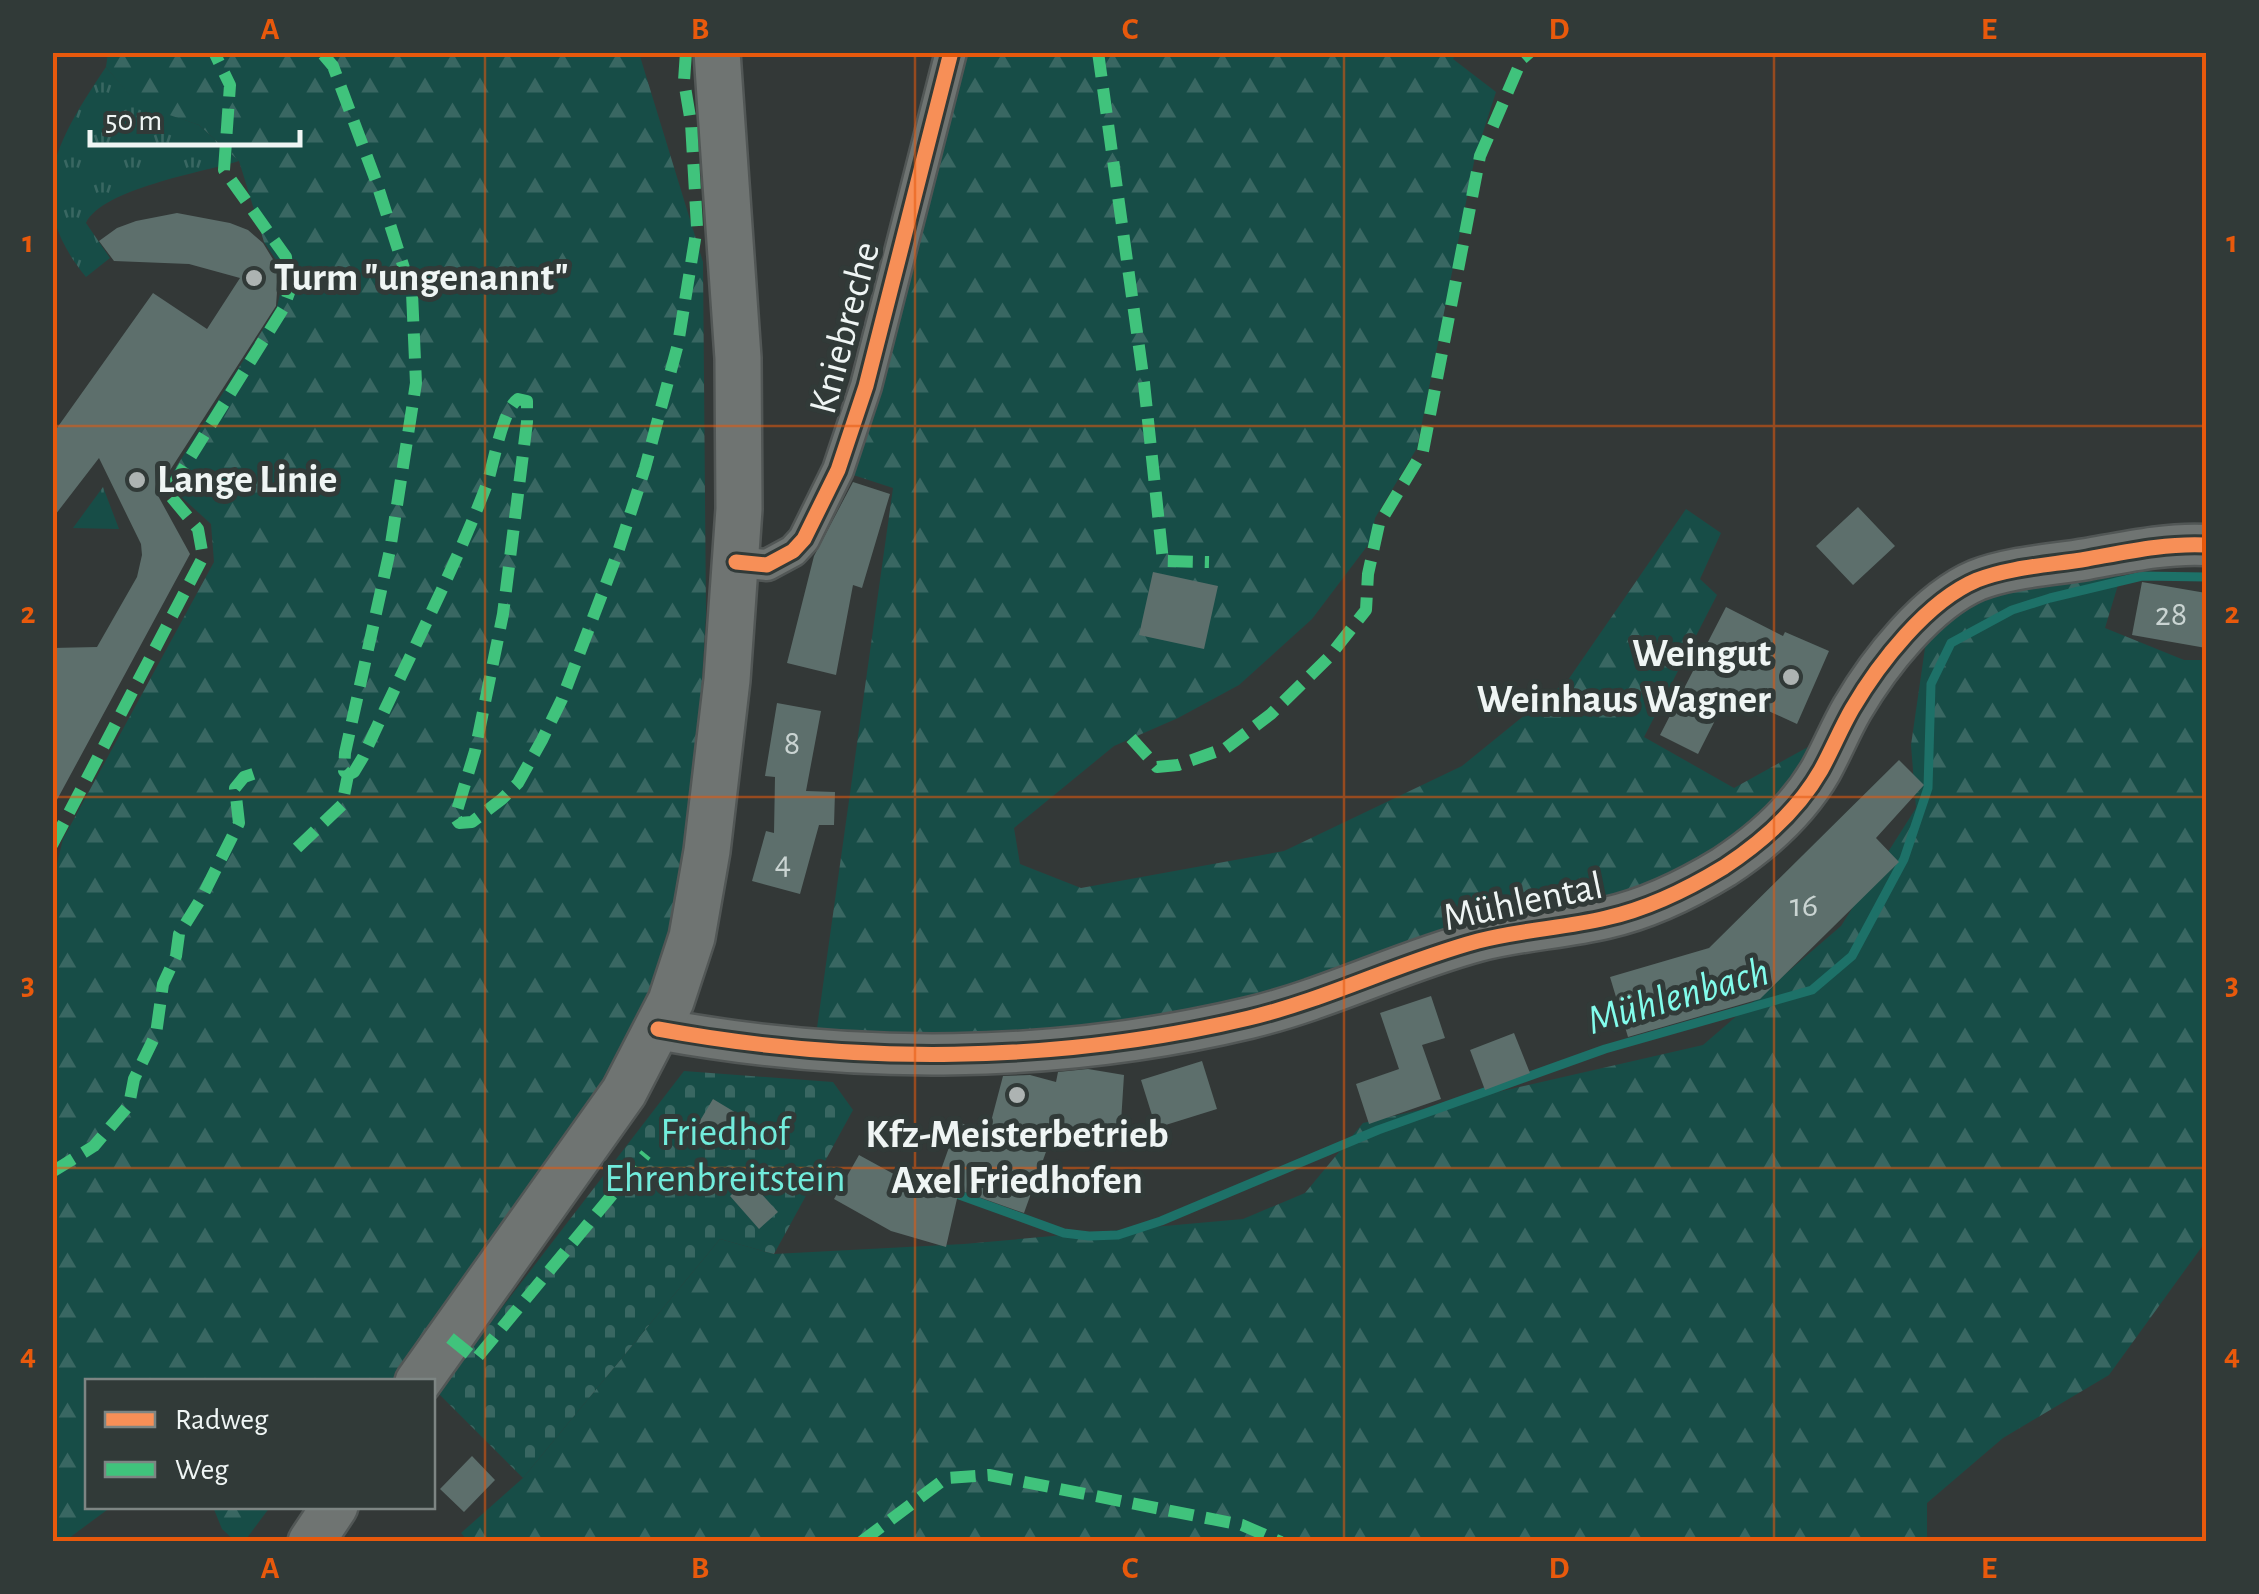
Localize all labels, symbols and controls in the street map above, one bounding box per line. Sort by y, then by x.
text: A [260,13,280,45]
text: B [691,13,709,45]
text: C [1122,13,1139,45]
text: D [1549,13,1570,45]
text: E [1981,13,1997,45]
scale bar [90,85,300,147]
text: 50 m [105,106,162,136]
text: 1 [22,226,34,258]
text: 1 [2226,226,2238,258]
street label: Kniebreche [803,238,887,418]
place label: Turm "ungenannt" [274,258,569,298]
marker: Turm "ungenannt" [243,267,265,289]
place label: Lange Linie [157,460,337,500]
marker: Lange Linie [126,469,148,491]
text: 2 [20,597,36,629]
house number: 28 [2155,597,2187,632]
text: 2 [2224,597,2240,629]
place label: Weingut Weinhaus Wagner [1476,634,1771,720]
marker: Weingut Weinhaus Wagner [1780,666,1802,688]
house number: 8 [784,726,800,761]
house number: 4 [775,846,791,881]
street label: Mühlental [1440,866,1606,938]
house number: 16 [1790,888,1818,923]
water label: Mühlenbach [1582,950,1774,1042]
text: 3 [21,968,35,1000]
text: 3 [2225,968,2239,1000]
marker: Kfz-Meisterbetrieb Axel Friedhofen [1006,1084,1028,1106]
park label: Friedhof Ehrenbreitstein [604,1113,846,1199]
place label: Kfz-Meisterbetrieb Axel Friedhofen [865,1115,1169,1201]
text: 4 [20,1339,36,1371]
text: 4 [2224,1339,2240,1371]
legend [85,1379,435,1509]
text: Radweg [175,1405,269,1435]
text: Weg [175,1455,229,1485]
text: A [260,1552,280,1584]
text: B [691,1552,709,1584]
text: C [1122,1552,1139,1584]
text: D [1549,1552,1570,1584]
text: E [1981,1552,1997,1584]

